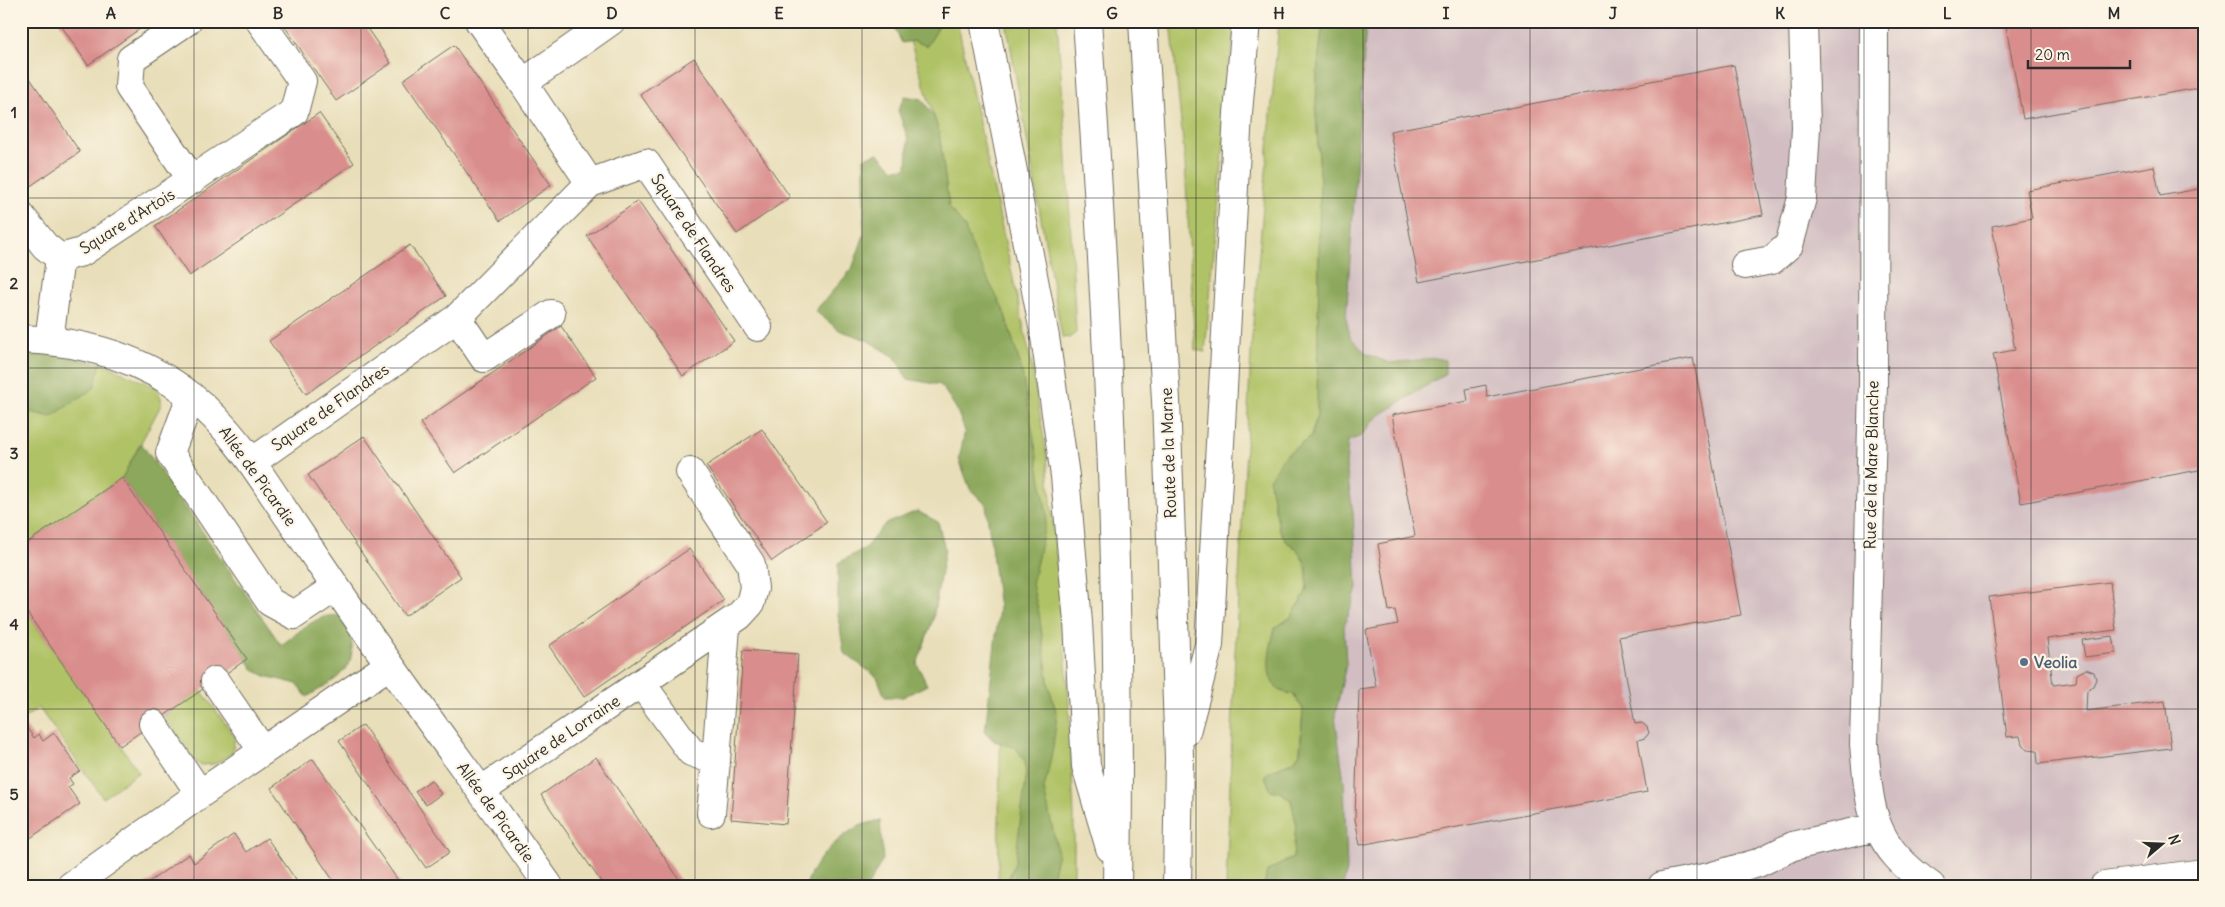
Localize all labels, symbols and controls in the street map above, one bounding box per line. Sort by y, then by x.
text: A [106,3,116,23]
text: B [273,3,284,23]
text: C [440,3,451,23]
text: D [606,3,618,23]
text: E [774,3,784,23]
text: F [941,3,951,23]
text: G [1106,3,1118,23]
text: H [1273,3,1285,23]
text: I [1443,3,1450,23]
text: J [1609,3,1618,23]
text: K [1775,3,1785,23]
text: L [1943,3,1952,23]
text: M [2108,3,2121,23]
scale bar [2028,38,2130,70]
text: 20 m [2035,45,2070,64]
text: 1 [11,102,17,122]
street label: Square de Flandres [647,170,741,296]
street label: Square d'Artois [76,184,178,258]
text: 2 [10,273,19,293]
street label: Square de Flandres [267,359,393,455]
street label: Rue de la Mare Blanche [1860,380,1882,550]
street label: Route de la Marne [1156,387,1180,519]
street label: Allée de Picardie [215,422,301,530]
text: 3 [9,443,19,463]
text: 4 [9,614,19,634]
place label: Veolia [2034,652,2077,672]
marker: Veolia [2018,656,2030,668]
street label: Square de Lorraine [498,690,624,784]
street label: Allée de Picardie [453,758,539,866]
text: 5 [9,784,19,804]
north arrow [2138,820,2188,870]
text: N [2164,832,2184,847]

